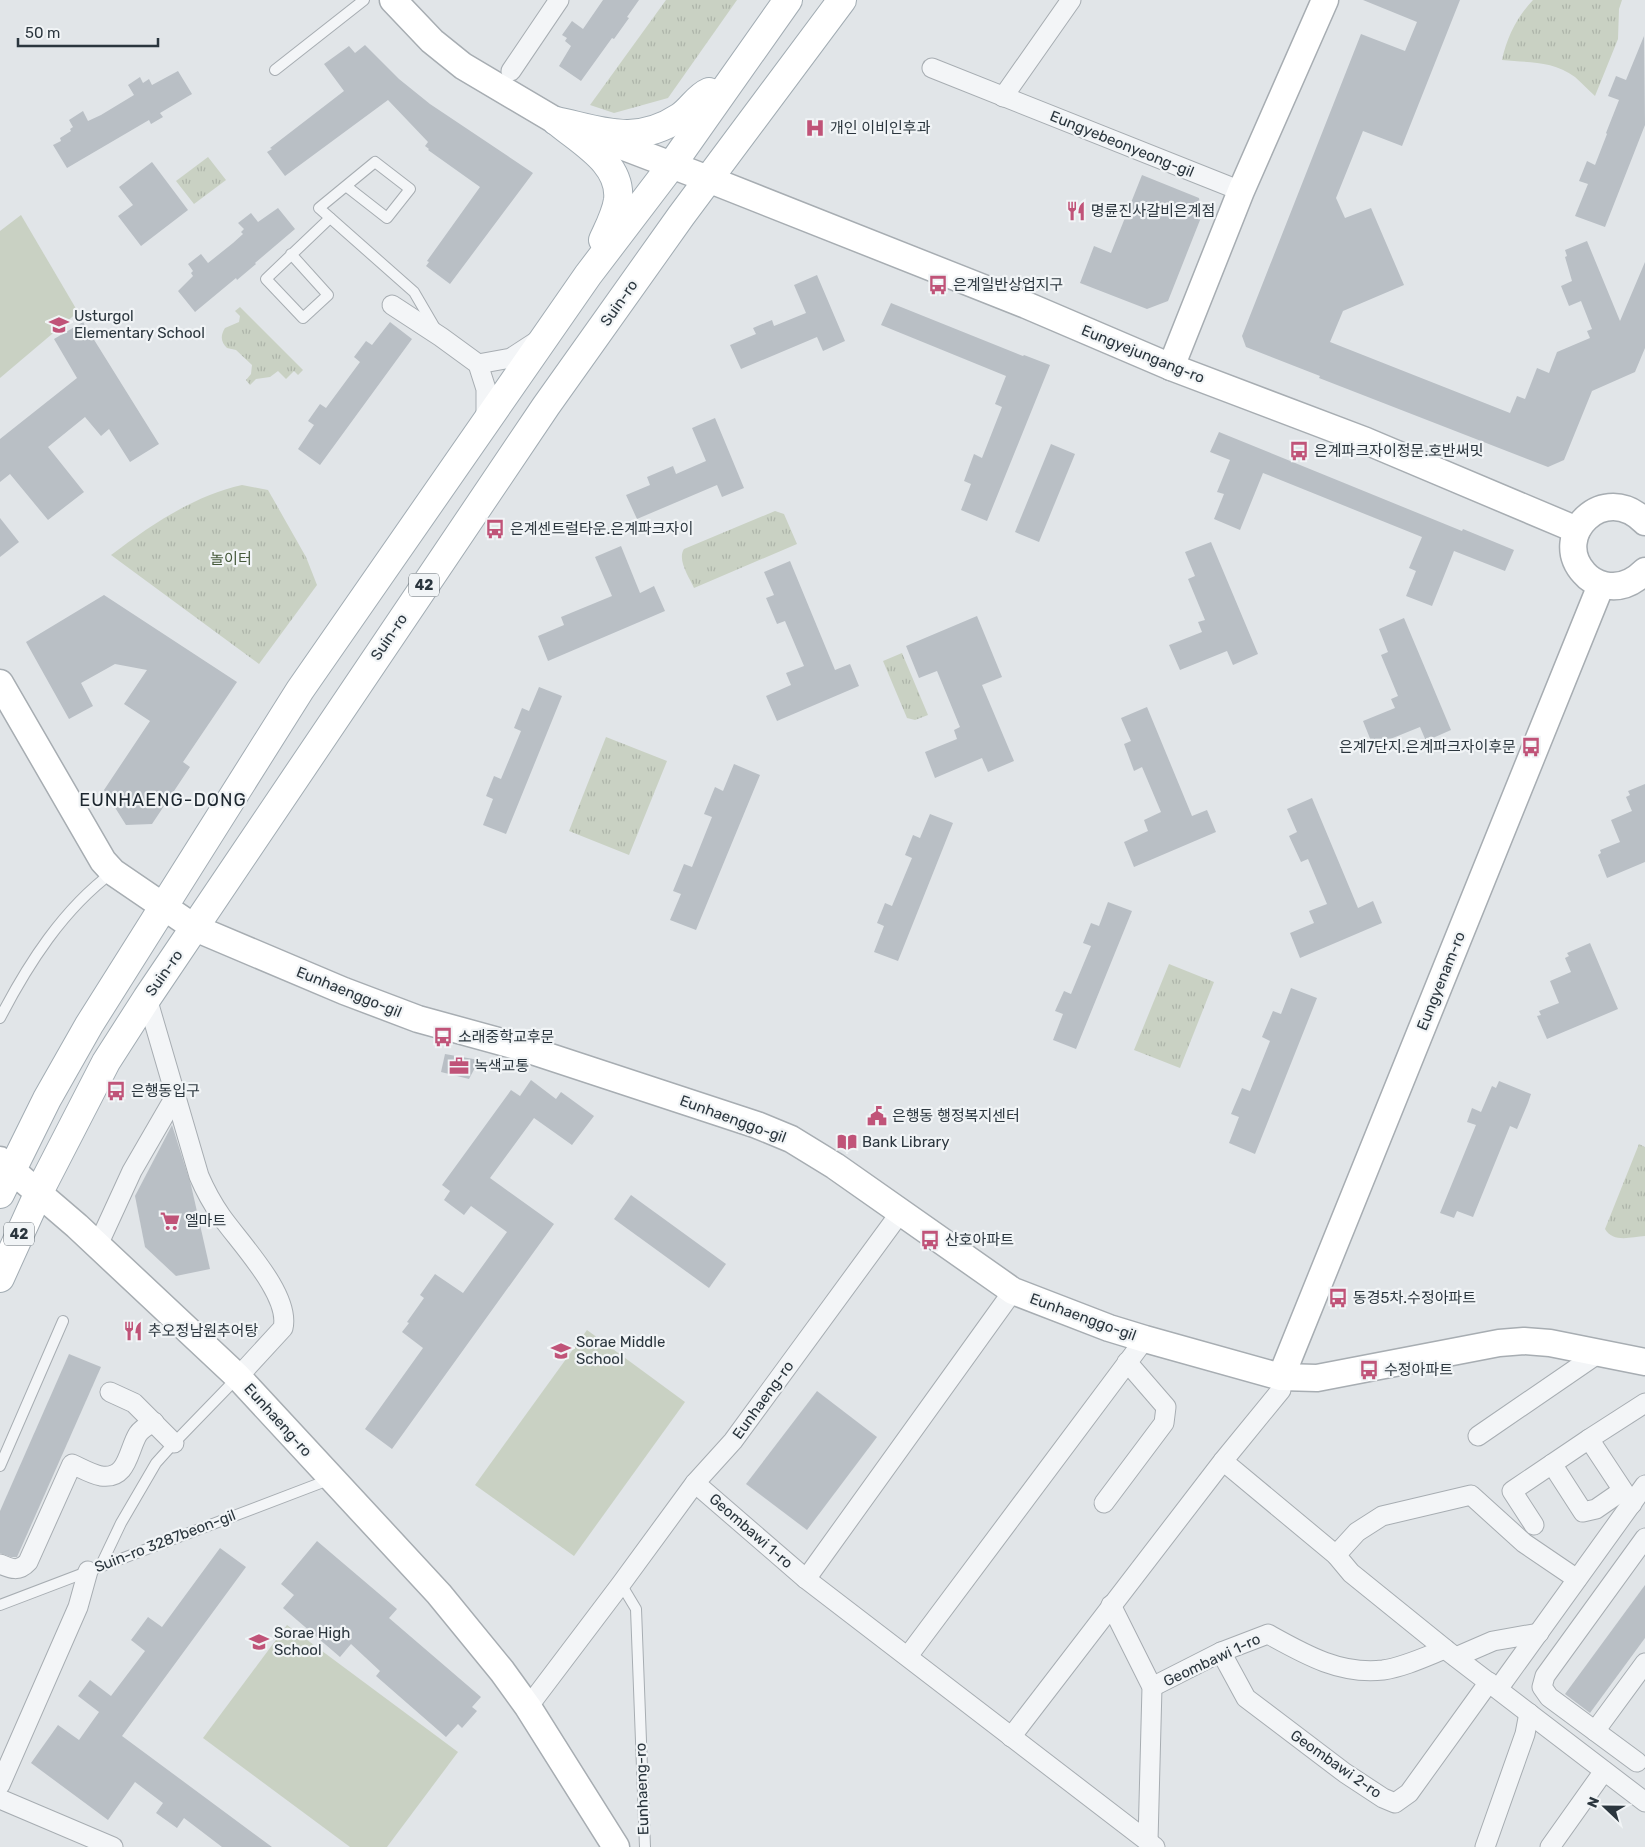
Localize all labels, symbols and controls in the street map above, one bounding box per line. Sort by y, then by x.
scale bar [18,15,158,47]
text: 50 m [25,24,60,42]
street label: Eungyebeonyeong-gil [1047,107,1197,181]
hospital icon: 개인 이비인후과 [804,117,826,139]
place label: 개인 이비인후과 [830,119,930,137]
restaurant icon: 명륜진사갈비은계점 [1065,200,1087,222]
place label: 명륜진사갈비은계점 [1091,202,1215,220]
bus stop icon: 은계일반상업지구 [927,274,949,296]
street label: Suin-ro [597,276,641,330]
place label: 은계일반상업지구 [953,276,1063,294]
place label: Usturgol Elementary School [74,307,205,342]
school or university icon: Usturgol Elementary School [48,314,70,336]
street label: Eungyejungang-ro [1079,321,1207,387]
bus stop icon: 은계파크자이정문.호반써밋 [1288,440,1310,462]
place label: 은계파크자이정문.호반써밋 [1314,442,1483,460]
bus stop icon: 은계센트럴타운.은계파크자이 [484,518,506,540]
place label: 은계센트럴타운.은계파크자이 [510,520,693,538]
park label: 놀이터 [210,550,252,568]
road number: 42 [409,574,439,596]
street label: Suin-ro [367,610,411,664]
bus stop icon: 은계7단지.은계파크자이후문 [1520,736,1542,758]
place label: 은계7단지.은계파크자이후문 [1339,738,1516,756]
district label: EUNHAENG-DONG [79,789,247,811]
street label: Eungyenam-ro [1413,929,1469,1033]
street label: Suin-ro [142,946,186,1000]
street label: Eunhaenggo-gil [294,963,404,1021]
bus stop icon: 소래중학교후문 [432,1026,454,1048]
place label: 소래중학교후문 [458,1028,555,1046]
office icon: 녹색교통 [448,1055,470,1077]
place label: 녹색교통 [474,1057,529,1075]
bus stop icon: 은행동입구 [105,1080,127,1102]
place label: 은행동입구 [131,1082,200,1100]
street label: Eunhaenggo-gil [677,1091,789,1147]
public building icon: 은행동 행정복지센터 [866,1105,888,1127]
place label: 은행동 행정복지센터 [892,1107,1020,1125]
library icon: Bank Library [836,1131,858,1153]
place label: Bank Library [862,1133,950,1151]
supermarket icon: 엘마트 [159,1210,181,1232]
place label: 엘마트 [185,1212,227,1230]
road number: 42 [4,1222,34,1246]
bus stop icon: 산호아파트 [919,1229,941,1251]
place label: 산호아파트 [945,1231,1014,1249]
bus stop icon: 동경5차.수정아파트 [1327,1287,1349,1309]
street label: Eunhaenggo-gil [1027,1289,1139,1345]
place label: 동경5차.수정아파트 [1353,1289,1476,1307]
restaurant icon: 추오정남원추어탕 [122,1320,144,1342]
place label: 추오정남원추어탕 [148,1322,259,1340]
place label: Sorae Middle School [576,1333,665,1368]
school or university icon: Sorae Middle School [550,1340,572,1362]
street label: Eunhaeng-ro [729,1357,797,1443]
bus stop icon: 수정아파트 [1358,1359,1380,1381]
place label: 수정아파트 [1384,1361,1453,1379]
street label: Eunhaeng-ro [240,1380,316,1460]
street label: Geombawi 1-ro [706,1490,796,1572]
street label: Suin-ro 3287beon-gil [92,1506,238,1576]
place label: Sorae High School [274,1624,350,1659]
street label: Geombawi 1-ro [1161,1630,1263,1690]
school or university icon: Sorae High School [248,1631,270,1653]
street label: Geombawi 2-ro [1287,1726,1385,1802]
street label: Eunhaeng-ro [631,1743,653,1835]
north arrow [1580,1782,1630,1832]
text: N [1584,1794,1603,1810]

